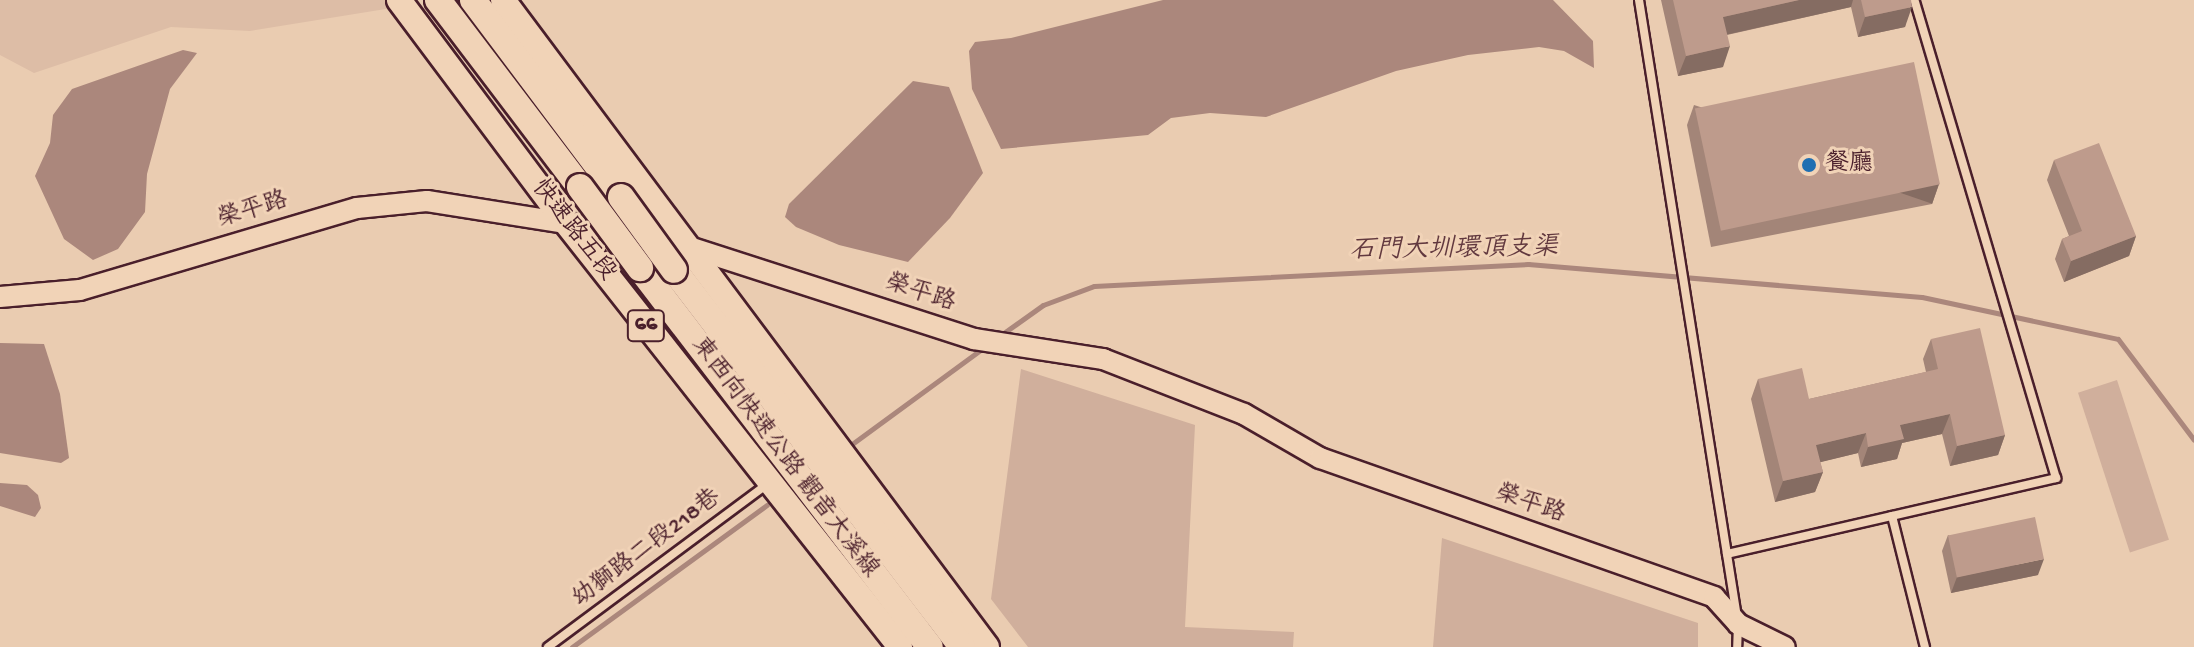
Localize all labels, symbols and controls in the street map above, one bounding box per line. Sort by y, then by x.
place label: 餐廳 [1825,151,1873,179]
marker: 餐廳 [1800,156,1818,174]
street label: 快速路五段 [525,175,621,287]
street label: 榮平路 [214,187,292,235]
water label: 石門大圳環頂支渠 [1350,234,1558,268]
street label: 榮平路 [881,269,959,319]
road number: 66 [626,308,666,344]
street label: 東西向快速公路 觀音大溪線 [684,332,884,584]
street label: 榮平路 [1491,480,1569,530]
street label: 幼獅路二段218巷 [567,484,727,614]

